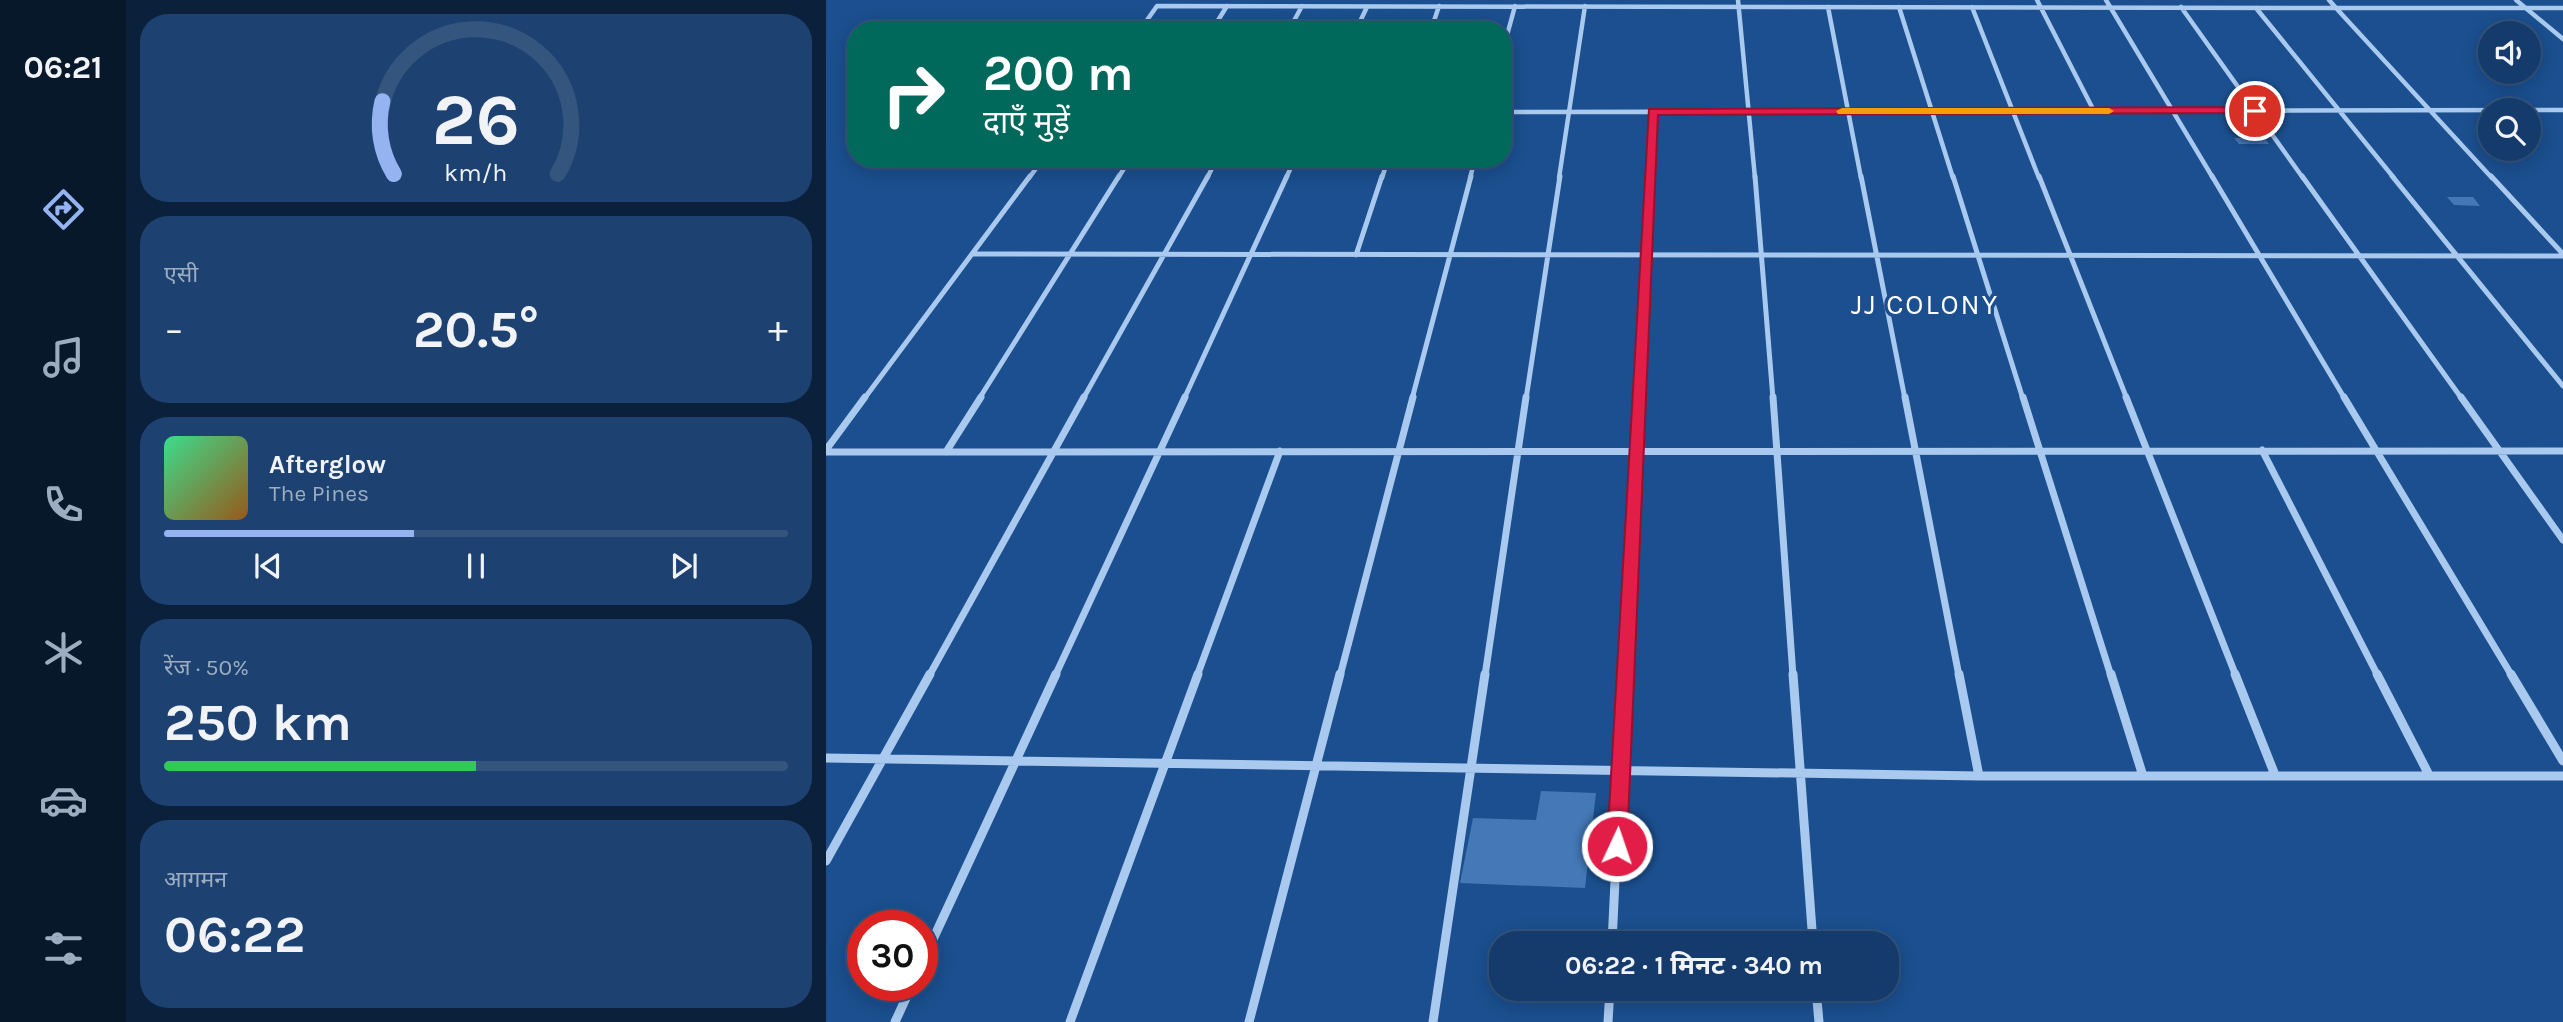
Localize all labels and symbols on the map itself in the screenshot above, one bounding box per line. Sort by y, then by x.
pin [2225,81,2285,141]
district label: JJ COLONY [1851,288,1999,321]
position arrow [1580,809,1654,883]
speed limit sign: 30 [847,910,938,1001]

